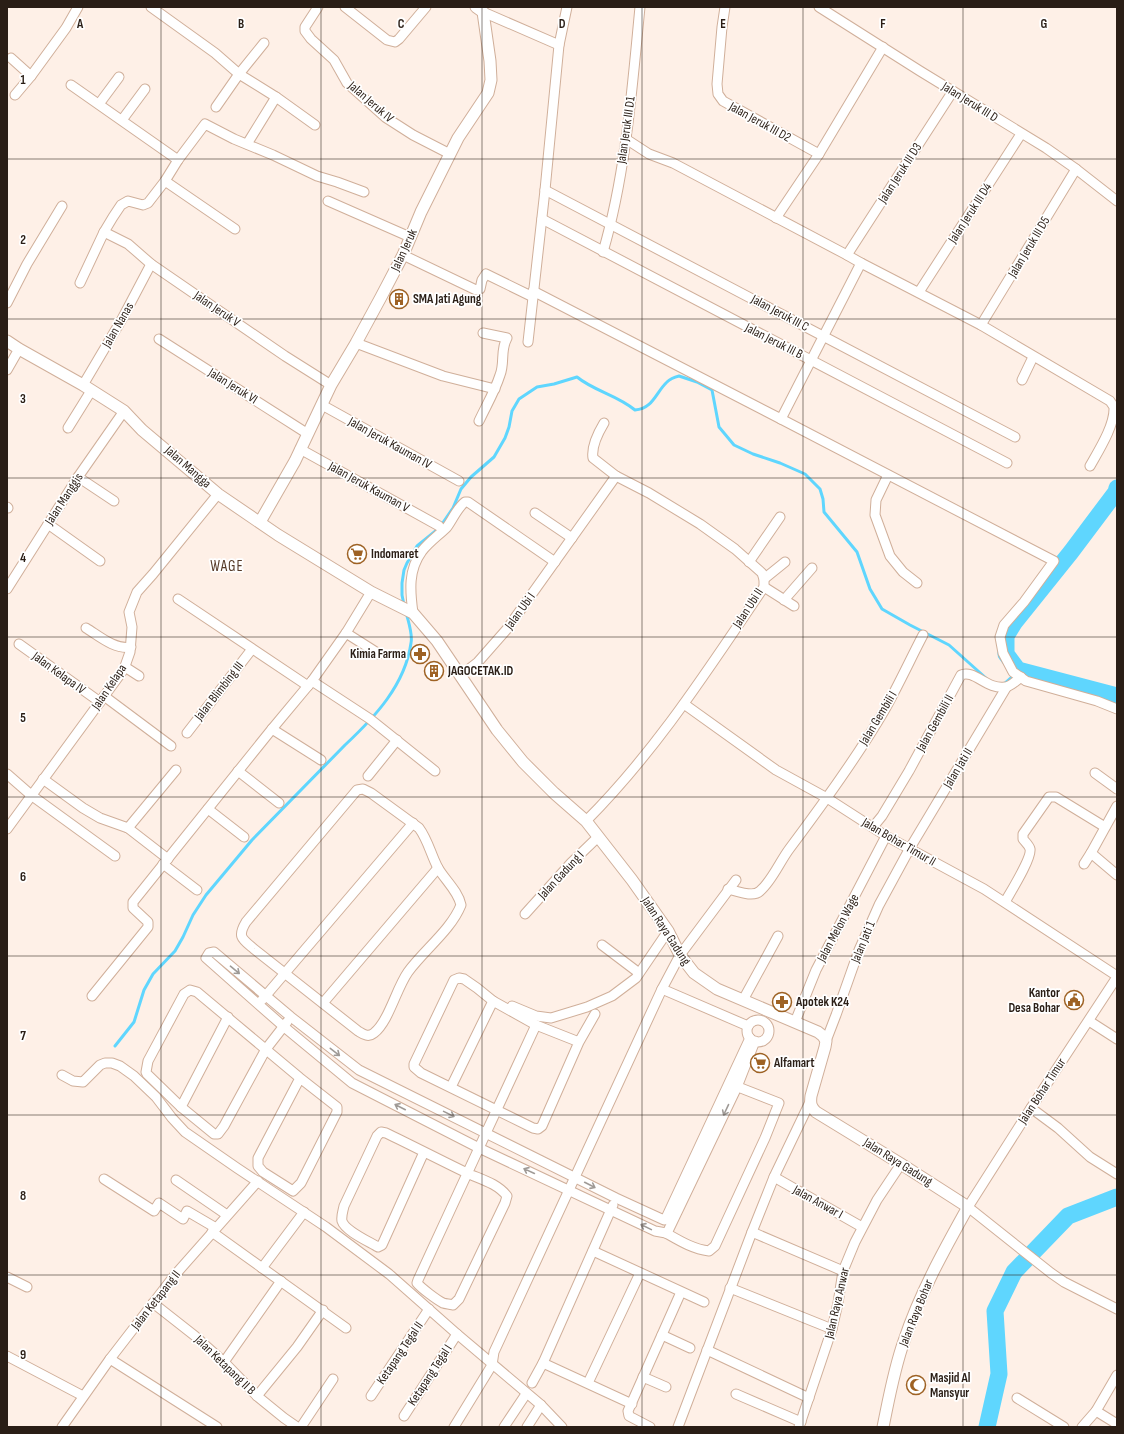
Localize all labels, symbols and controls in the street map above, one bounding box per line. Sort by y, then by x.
text: A [76,16,84,32]
text: B [238,16,244,32]
text: C [398,16,405,32]
text: D [559,16,566,32]
text: E [720,16,726,32]
text: F [880,16,886,32]
text: G [1041,16,1048,32]
text: 1 [20,72,26,88]
street label: Jalan Jeruk IV [344,77,397,126]
street label: Jalan Jeruk III D [938,78,1001,126]
street label: Jalan Jeruk III D1 [613,95,639,166]
street label: Jalan Jeruk III D2 [725,98,794,146]
street label: Jalan Jeruk III D3 [874,140,925,207]
street label: Jalan Jeruk III D4 [944,179,996,247]
street label: Jalan Jeruk III D5 [1004,214,1053,281]
street label: Jalan Jeruk [387,226,421,275]
text: 2 [20,232,26,248]
street label: Jalan Jeruk V [190,287,243,330]
building icon: SMA Jati Agung [388,288,410,310]
place label: SMA Jati Agung [413,291,482,307]
street label: Jalan Jeruk III C [748,291,812,335]
street label: Jalan Nanas [98,299,137,351]
street label: Jalan Jeruk III B [742,319,806,362]
street label: Jalan Jeruk VI [204,364,261,407]
text: 3 [20,391,26,407]
street label: Jalan Jeruk Kauman IV [345,413,434,472]
street label: Jalan Mangga [161,442,214,491]
street label: Jalan Jeruk Kauman V [325,458,412,516]
street label: Jalan Manggis [41,470,87,529]
supermarket icon: Indomaret [346,543,368,565]
place label: Indomaret [371,546,419,562]
text: 4 [20,550,26,566]
district label: WAGE [210,557,244,576]
street label: Jalan Ubi II [729,585,767,632]
street label: Jalan Ubi I [501,589,539,633]
pharmacy icon: Kimia Farma [409,643,431,665]
place label: Kimia Farma [350,646,406,662]
street label: Jalan Kelapa IV [28,648,89,698]
street label: Jalan Blimbing III [190,658,247,724]
building icon: JAGOCETAK.ID [423,660,445,682]
street label: Jalan Kelapa [87,661,130,714]
place label: JAGOCETAK.ID [447,663,514,679]
street label: Jalan Gembili I [855,688,900,749]
street label: Jalan Gembili II [912,692,957,755]
text: 5 [20,710,26,726]
street label: Jalan Jati II [939,745,976,792]
street label: Jalan Bohar Timur II [858,814,939,870]
street label: Jalan Gadung I [534,847,587,903]
text: 6 [20,869,26,885]
street label: Jalan Melon Wage [813,891,863,966]
street label: Jalan Raya Gadung [637,893,694,968]
street label: Jalan Jati 1 [847,918,879,966]
one-way arrow [229,965,240,974]
place label: Kantor Desa Bohar [1008,985,1060,1016]
public building icon: Kantor Desa Bohar [1063,989,1085,1011]
pharmacy icon: Apotek K24 [771,991,793,1013]
place label: Apotek K24 [795,994,849,1010]
text: 7 [20,1028,26,1044]
one-way arrow [330,1048,341,1056]
supermarket icon: Alfamart [749,1052,771,1074]
place label: Alfamart [773,1055,815,1071]
street label: Jalan Bohar Timur [1014,1055,1069,1128]
one-way arrow [394,1103,406,1110]
one-way arrow [722,1104,729,1116]
one-way arrow [442,1111,454,1119]
street label: Jalan Raya Gadung [860,1134,935,1190]
one-way arrow [523,1167,535,1174]
street label: Jalan Anwar I [789,1181,846,1222]
one-way arrow [584,1182,596,1189]
text: 8 [20,1188,26,1204]
one-way arrow [641,1223,653,1230]
street label: Jalan Raya Anwar [821,1266,853,1341]
street label: Jalan Ketapang II [127,1267,184,1334]
street label: Jalan Raya Bohar [895,1277,937,1350]
street label: Ketapang Tegal II [373,1319,427,1387]
street label: Jalan Ketapang II B [190,1331,259,1398]
street label: Ketapang Tegal I [404,1341,456,1409]
text: 9 [20,1347,26,1363]
place label: Masjid Al Mansyur [930,1370,971,1401]
mosque icon: Masjid Al Mansyur [905,1374,927,1396]

